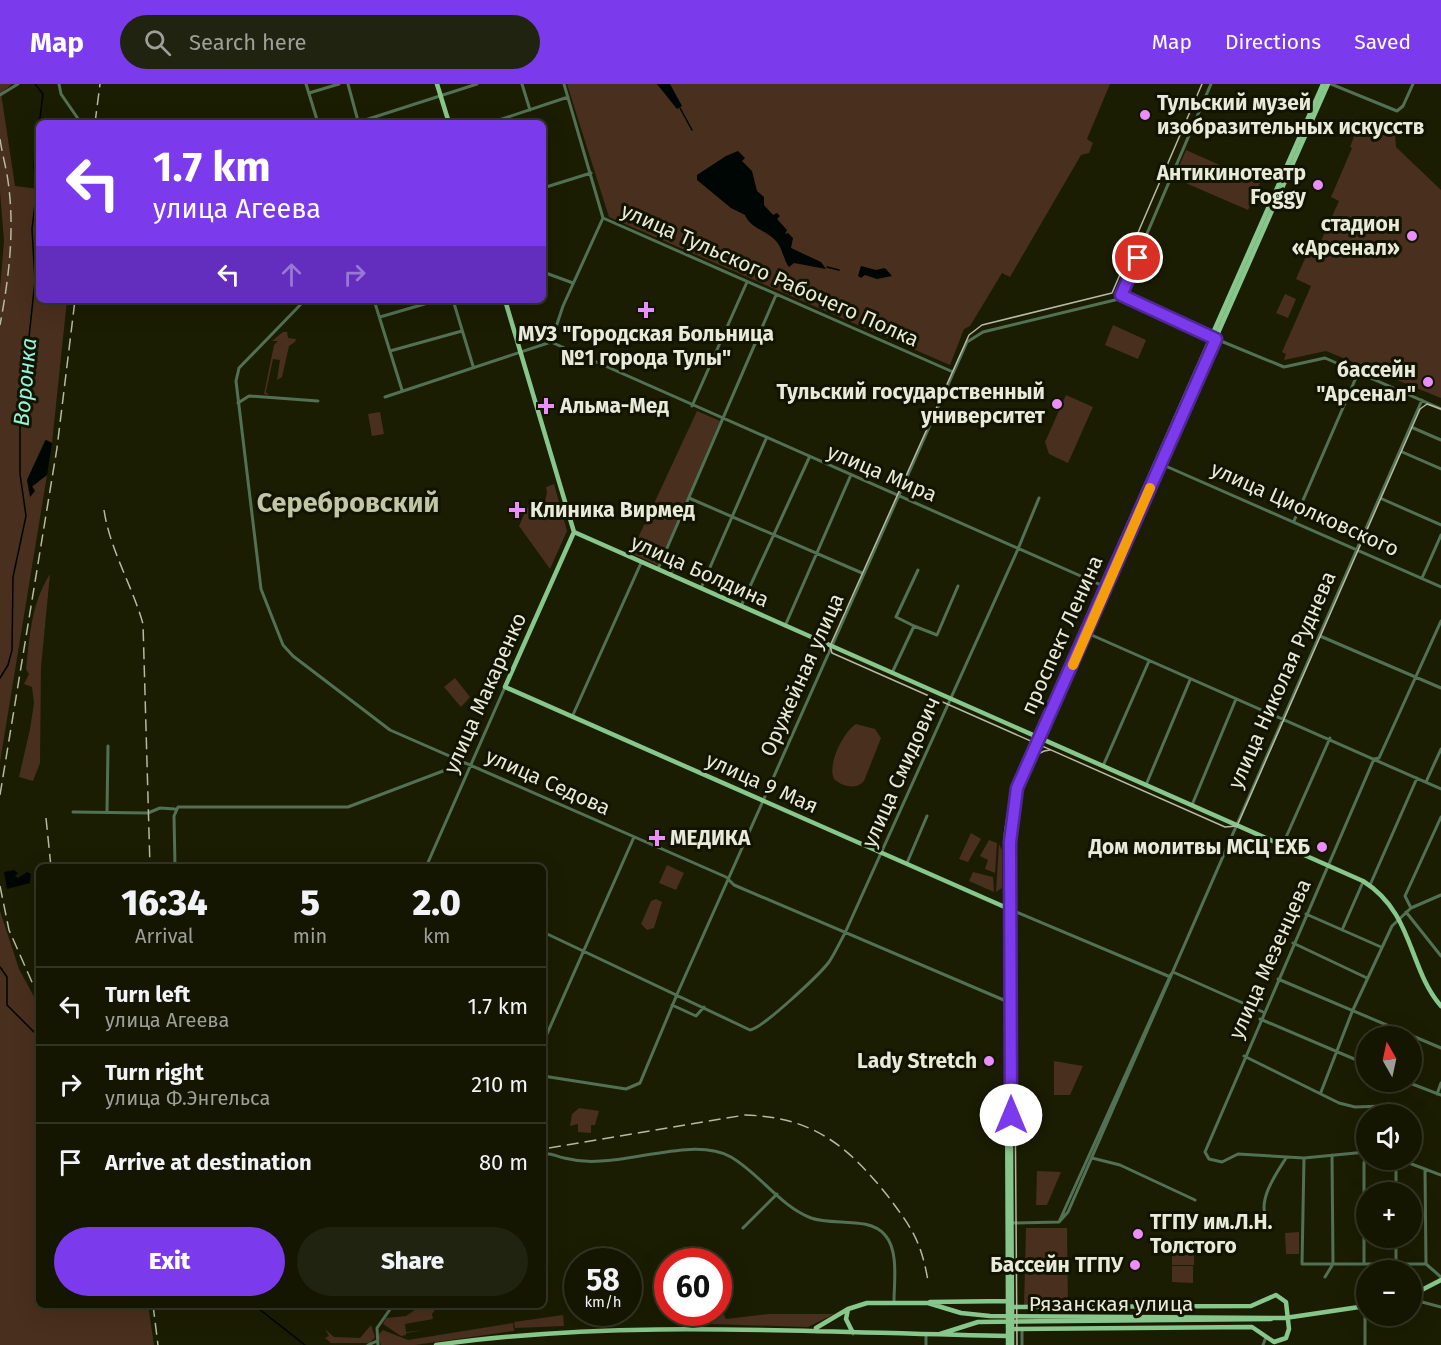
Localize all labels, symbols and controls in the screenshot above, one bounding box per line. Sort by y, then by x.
search box [120,15,540,69]
text: Map [30,26,84,59]
icon: search [141,26,174,59]
text: Search here [189,29,307,56]
text: Map [1152,29,1192,55]
text: Directions [1225,29,1321,55]
text: Saved [1354,29,1411,55]
place label: Тульский музей изобразительных искусств [1157,90,1424,140]
marker: Тульский музей изобразительных искусств [1138,108,1152,122]
text: 1.7 km [153,142,271,192]
icon: left [54,144,132,222]
place label: Антикинотеатр Foggy [1156,160,1306,210]
marker: Антикинотеатр Foggy [1311,178,1325,192]
text: улица Агеева [153,193,321,225]
street label: улица Тульского Рабочего Полка [617,197,923,353]
place label: стадион «Арсенал» [1292,211,1400,261]
marker: стадион «Арсенал» [1405,229,1419,243]
pin [1112,232,1163,283]
icon: arrive [1121,241,1154,274]
icon: left [212,258,245,291]
icon: ahead [275,258,308,291]
icon: right [338,258,371,291]
marker: МУЗ "Городская Больница №1 города Тулы" [637,301,655,319]
place label: МУЗ "Городская Больница №1 города Тулы" [518,321,774,371]
water label: Воронка [8,337,42,427]
place label: бассейн "Арсенал" [1316,357,1416,407]
marker: бассейн "Арсенал" [1421,375,1435,389]
place label: Тульский государственный университет [776,379,1046,429]
place label: Альма-Мед [559,393,669,419]
marker: Альма-Мед [537,397,555,415]
marker: Тульский государственный университет [1050,397,1064,411]
street label: улица Мира [823,438,941,508]
street label: улица Циолковского [1207,456,1403,562]
district label: Серебровский [257,487,439,519]
place label: Клиника Вирмед [530,497,695,523]
marker: Клиника Вирмед [508,501,526,519]
street label: улица Болдина [627,529,773,613]
street label: проспект Ленина [1015,552,1109,718]
street label: улица Николая Руднева [1222,567,1342,793]
street label: Оружейная улица [754,589,850,761]
street label: улица Макаренко [438,609,532,777]
street label: улица Смидович [856,692,946,852]
street label: улица Седова [482,743,614,821]
street label: улица 9 Мая [702,747,822,819]
place label: МЕДИКА [670,825,751,851]
marker: МЕДИКА [648,829,666,847]
place label: Дом молитвы МСЦ ЕХБ [1088,834,1310,860]
marker: Дом молитвы МСЦ ЕХБ [1315,840,1329,854]
street label: улица Мезенцева [1223,875,1317,1043]
text: 16:34 [121,881,208,925]
text: 5 [300,881,320,925]
text: 2.0 [412,881,461,925]
text: Arrival [135,924,194,948]
text: min [293,924,327,948]
text: km [423,924,450,948]
text: Turn left [105,981,190,1008]
icon: left [54,990,87,1023]
text: 1.7 km [467,993,528,1020]
text: улица Агеева [105,1008,229,1032]
north arrow [1356,1026,1422,1092]
map controls [1356,1026,1422,1326]
place label: Lady Stretch [857,1048,977,1074]
marker: Lady Stretch [982,1054,996,1068]
text: Turn right [105,1059,204,1086]
icon: right [54,1068,87,1101]
text: 210 m [471,1071,528,1098]
position arrow [979,1083,1043,1147]
text: улица Ф.Энгельса [105,1086,270,1110]
button: sound [1356,1104,1422,1170]
icon: arrive [54,1146,87,1179]
text: Arrive at destination [105,1149,312,1176]
text: 80 m [479,1149,528,1176]
button: + [1356,1182,1422,1248]
place label: ТГПУ им.Л.Н. Толстого [1150,1209,1273,1259]
button: Exit [54,1227,285,1296]
button: Share [297,1227,528,1296]
marker: ТГПУ им.Л.Н. Толстого [1131,1227,1145,1241]
speed limit sign: 60 [654,1248,732,1326]
place label: Бассейн ТГПУ [990,1252,1124,1278]
marker: Бассейн ТГПУ [1128,1258,1142,1272]
button: − [1356,1260,1422,1326]
text: 58 [586,1262,620,1298]
street label: Рязанская улица [1029,1291,1193,1317]
text: km/h [584,1293,622,1311]

